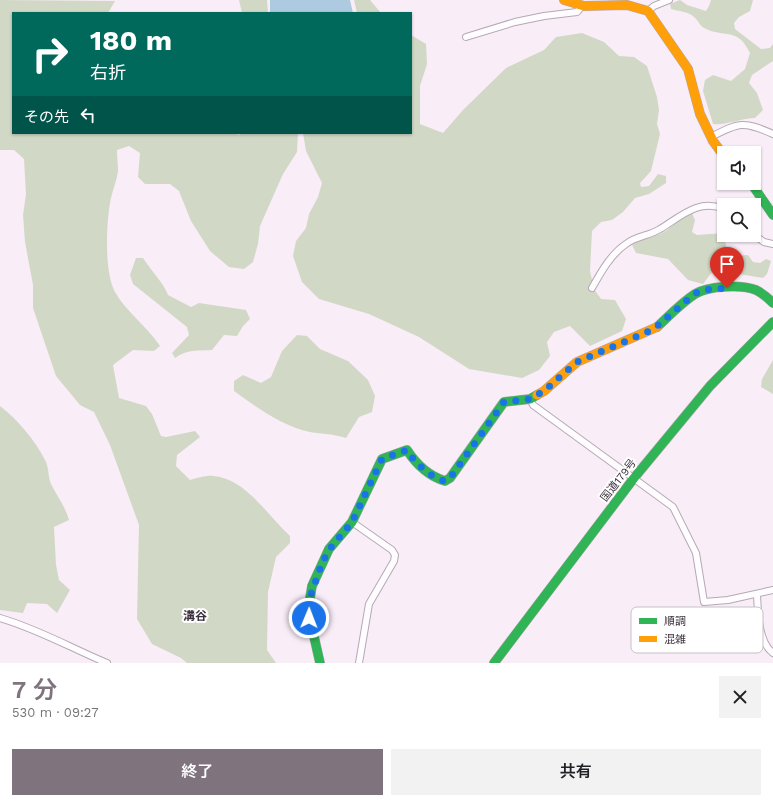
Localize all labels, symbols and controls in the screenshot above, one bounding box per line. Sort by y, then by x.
text: 180 m [90,24,172,57]
icon: right [24,28,76,80]
text: 右折 [90,62,126,83]
icon: left [77,104,99,126]
text: その先 [24,108,69,126]
map controls [717,146,761,242]
button: sound [717,146,761,190]
button: search [717,198,761,242]
pin [710,247,744,288]
icon: arrive [716,253,738,275]
street label: 国道179号 [598,457,639,504]
position arrow [288,597,330,639]
legend [631,607,763,653]
district label: 溝谷 [183,609,207,623]
text: 順調 [664,615,686,628]
text: 混雑 [664,633,686,646]
text: 7 分 [12,676,57,704]
button: close [719,676,761,718]
text: 530 m · 09:27 [12,705,98,720]
button: 終了 [12,749,383,795]
button: 共有 [391,749,761,795]

